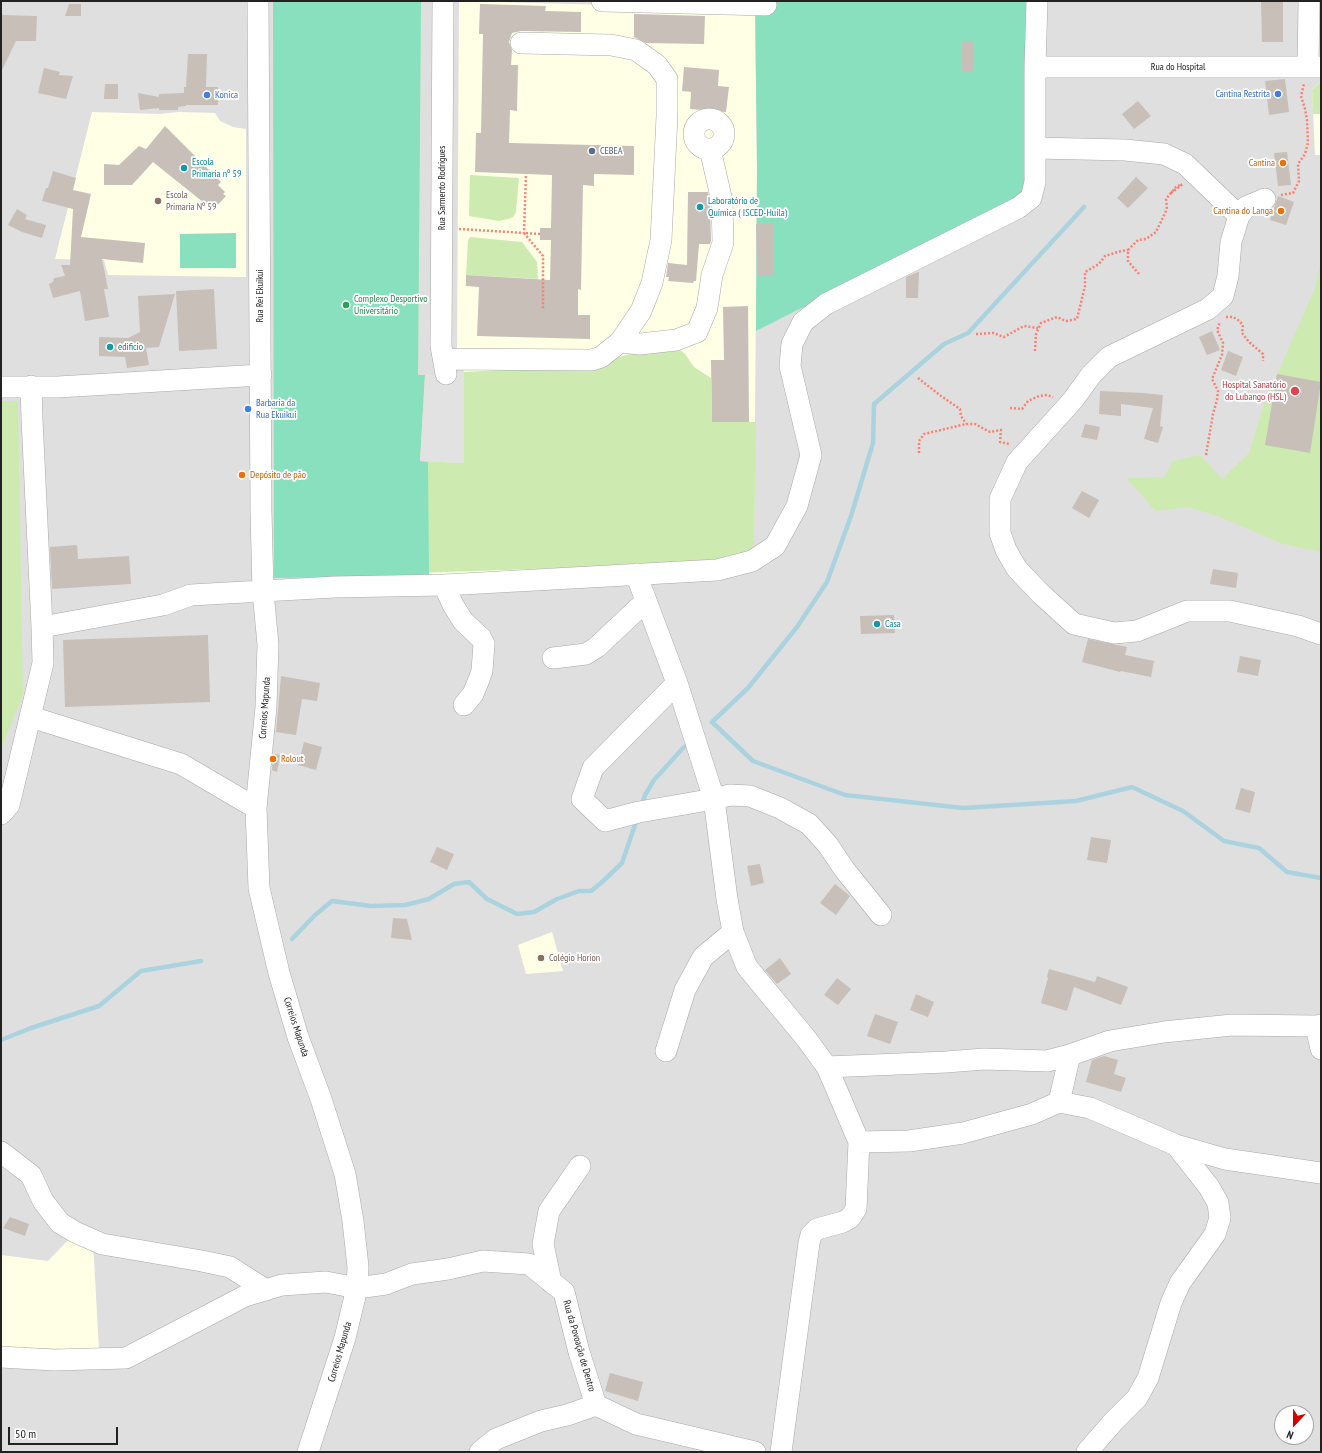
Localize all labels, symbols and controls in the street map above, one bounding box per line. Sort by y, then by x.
street label: Rua do Hospital [1151,61,1205,73]
place label: Cantina Restrita [1215,88,1270,100]
place label: Konica [215,89,238,101]
marker: Cantina Restrita [1273,89,1283,99]
marker: Konica [202,90,212,100]
place label: CEBEA [600,145,623,157]
street label: Rua Sarmento Rodrigues [436,146,448,230]
marker: CEBEA [587,146,597,156]
place label: Escola Primaria nº 59 [192,156,241,180]
place label: Cantina [1249,157,1275,169]
marker: Cantina [1278,158,1288,168]
marker: Escola Primaria nº 59 [179,163,189,173]
place label: Escola Primaria Nº 59 [166,189,216,212]
place label: Laboratório de Química ( ISCED-Huíla) [708,195,787,218]
marker: Escola Primaria Nº 59 [153,196,163,206]
marker: Laboratório de Química ( ISCED-Huíla) [695,202,705,212]
place label: Cantina do Langa [1213,205,1273,217]
marker: Cantina do Langa [1276,206,1286,216]
street label: Rua Rei Ekuikui [254,269,266,323]
place label: Complexo Desportivo Universitário [354,293,428,316]
marker: Complexo Desportivo Universitário [341,300,351,310]
place label: edificio [118,341,143,353]
marker: edificio [105,342,115,352]
place label: Hospital Sanatório do Lubango (HSL) [1222,379,1286,402]
marker: Hospital Sanatório do Lubango (HSL) [1289,385,1301,397]
place label: Barbaria da Rua Ekuikui [256,397,296,420]
marker: Barbaria da Rua Ekuikui [243,404,253,414]
place label: Depósito de pão [250,469,306,481]
marker: Depósito de pão [237,470,247,480]
place label: Casa [885,618,901,630]
marker: Casa [872,619,882,629]
street label: Correios Mapunda [257,677,273,739]
place label: Rolout [281,753,303,765]
marker: Rolout [268,754,278,764]
place label: Colégio Horion [549,952,600,964]
marker: Colégio Horion [536,953,546,963]
street label: Correios Mapunda [281,996,311,1058]
street label: Rua da Povoação de Dentro [560,1299,598,1393]
street label: Correios Mapunda [326,1321,354,1383]
north arrow [1274,1405,1314,1445]
scale bar [10,1419,120,1445]
text: 50 m [15,1426,36,1441]
text: N [1285,1428,1295,1443]

